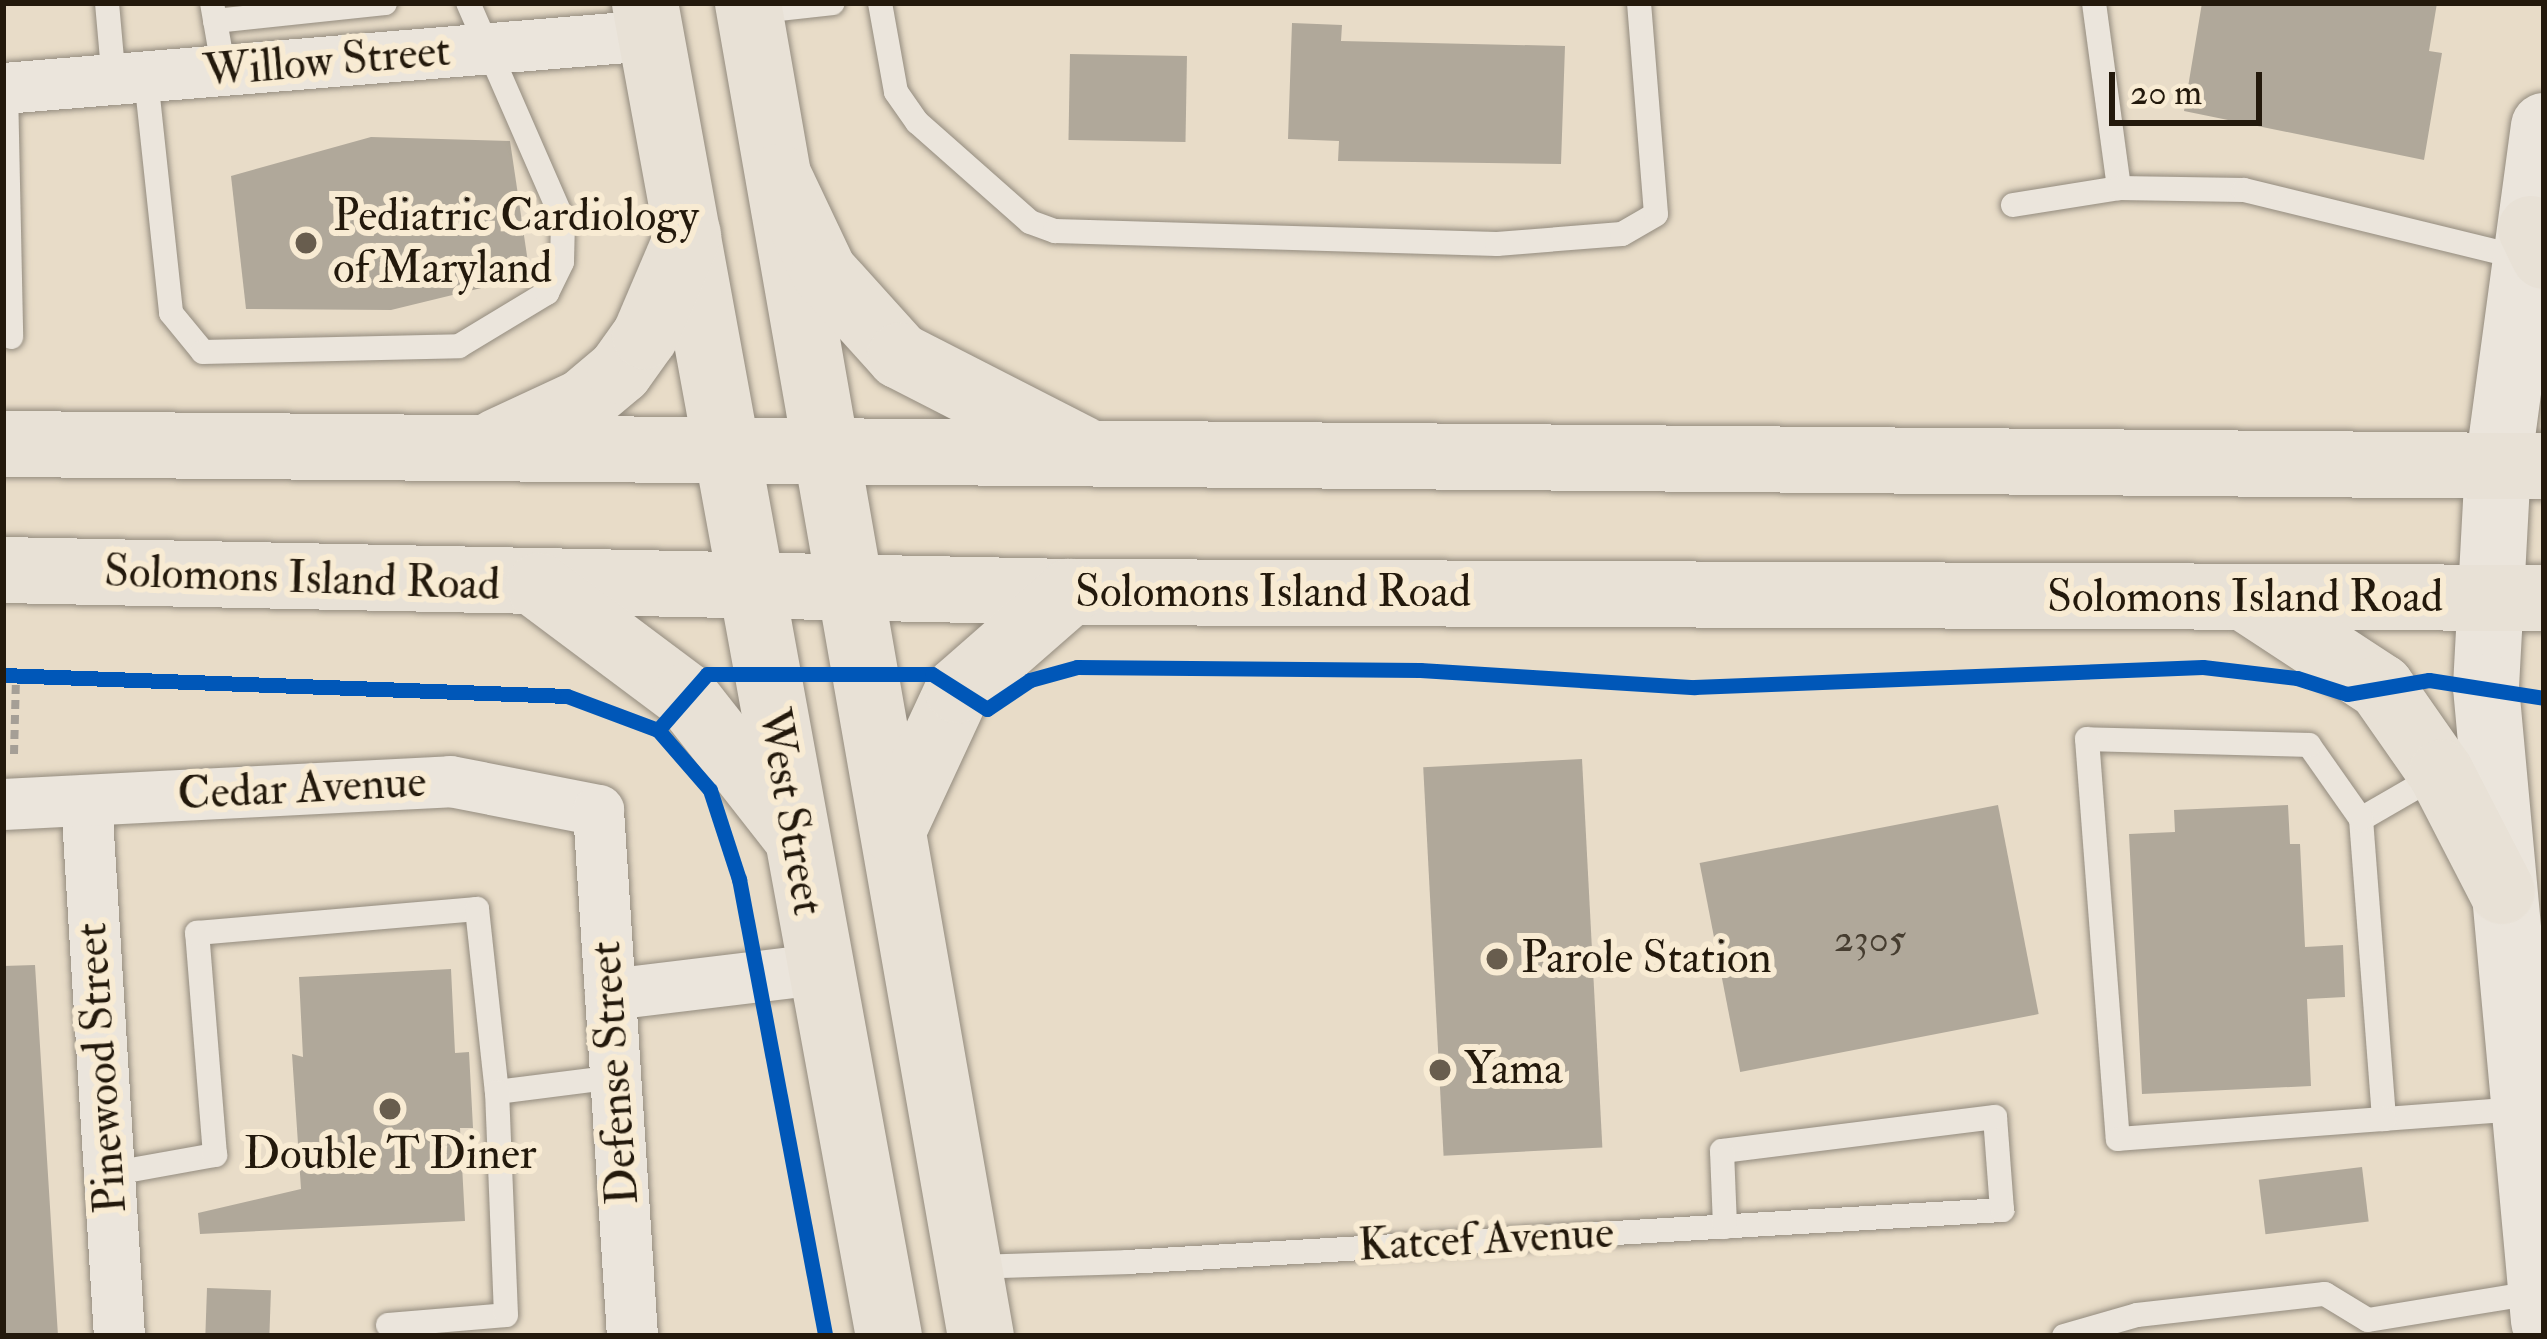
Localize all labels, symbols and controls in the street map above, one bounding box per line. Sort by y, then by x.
street label: Willow Street [201,24,453,100]
scale bar [2115,48,2268,122]
text: 20 m [2130,70,2202,115]
place label: Pediatric Cardiology of Maryland [333,190,699,296]
marker: Pediatric Cardiology of Maryland [290,227,322,259]
street label: Solomons Island Road [103,545,501,613]
street label: Solomons Island Road [1075,566,1471,620]
street label: Solomons Island Road [2047,571,2443,625]
street label: West Street [745,705,835,919]
street label: Cedar Avenue [176,756,428,822]
house number: 2305 [1834,916,1906,962]
street label: Pinewood Street [65,921,139,1215]
place label: Parole Station [1521,932,1772,986]
street label: Defense Street [579,939,651,1207]
marker: Parole Station [1484,946,1510,972]
place label: Yama [1464,1043,1563,1097]
marker: Yama [1427,1057,1453,1083]
marker: Double T Diner [377,1096,403,1122]
place label: Double T Diner [243,1128,537,1182]
street label: Katcef Avenue [1357,1206,1615,1274]

